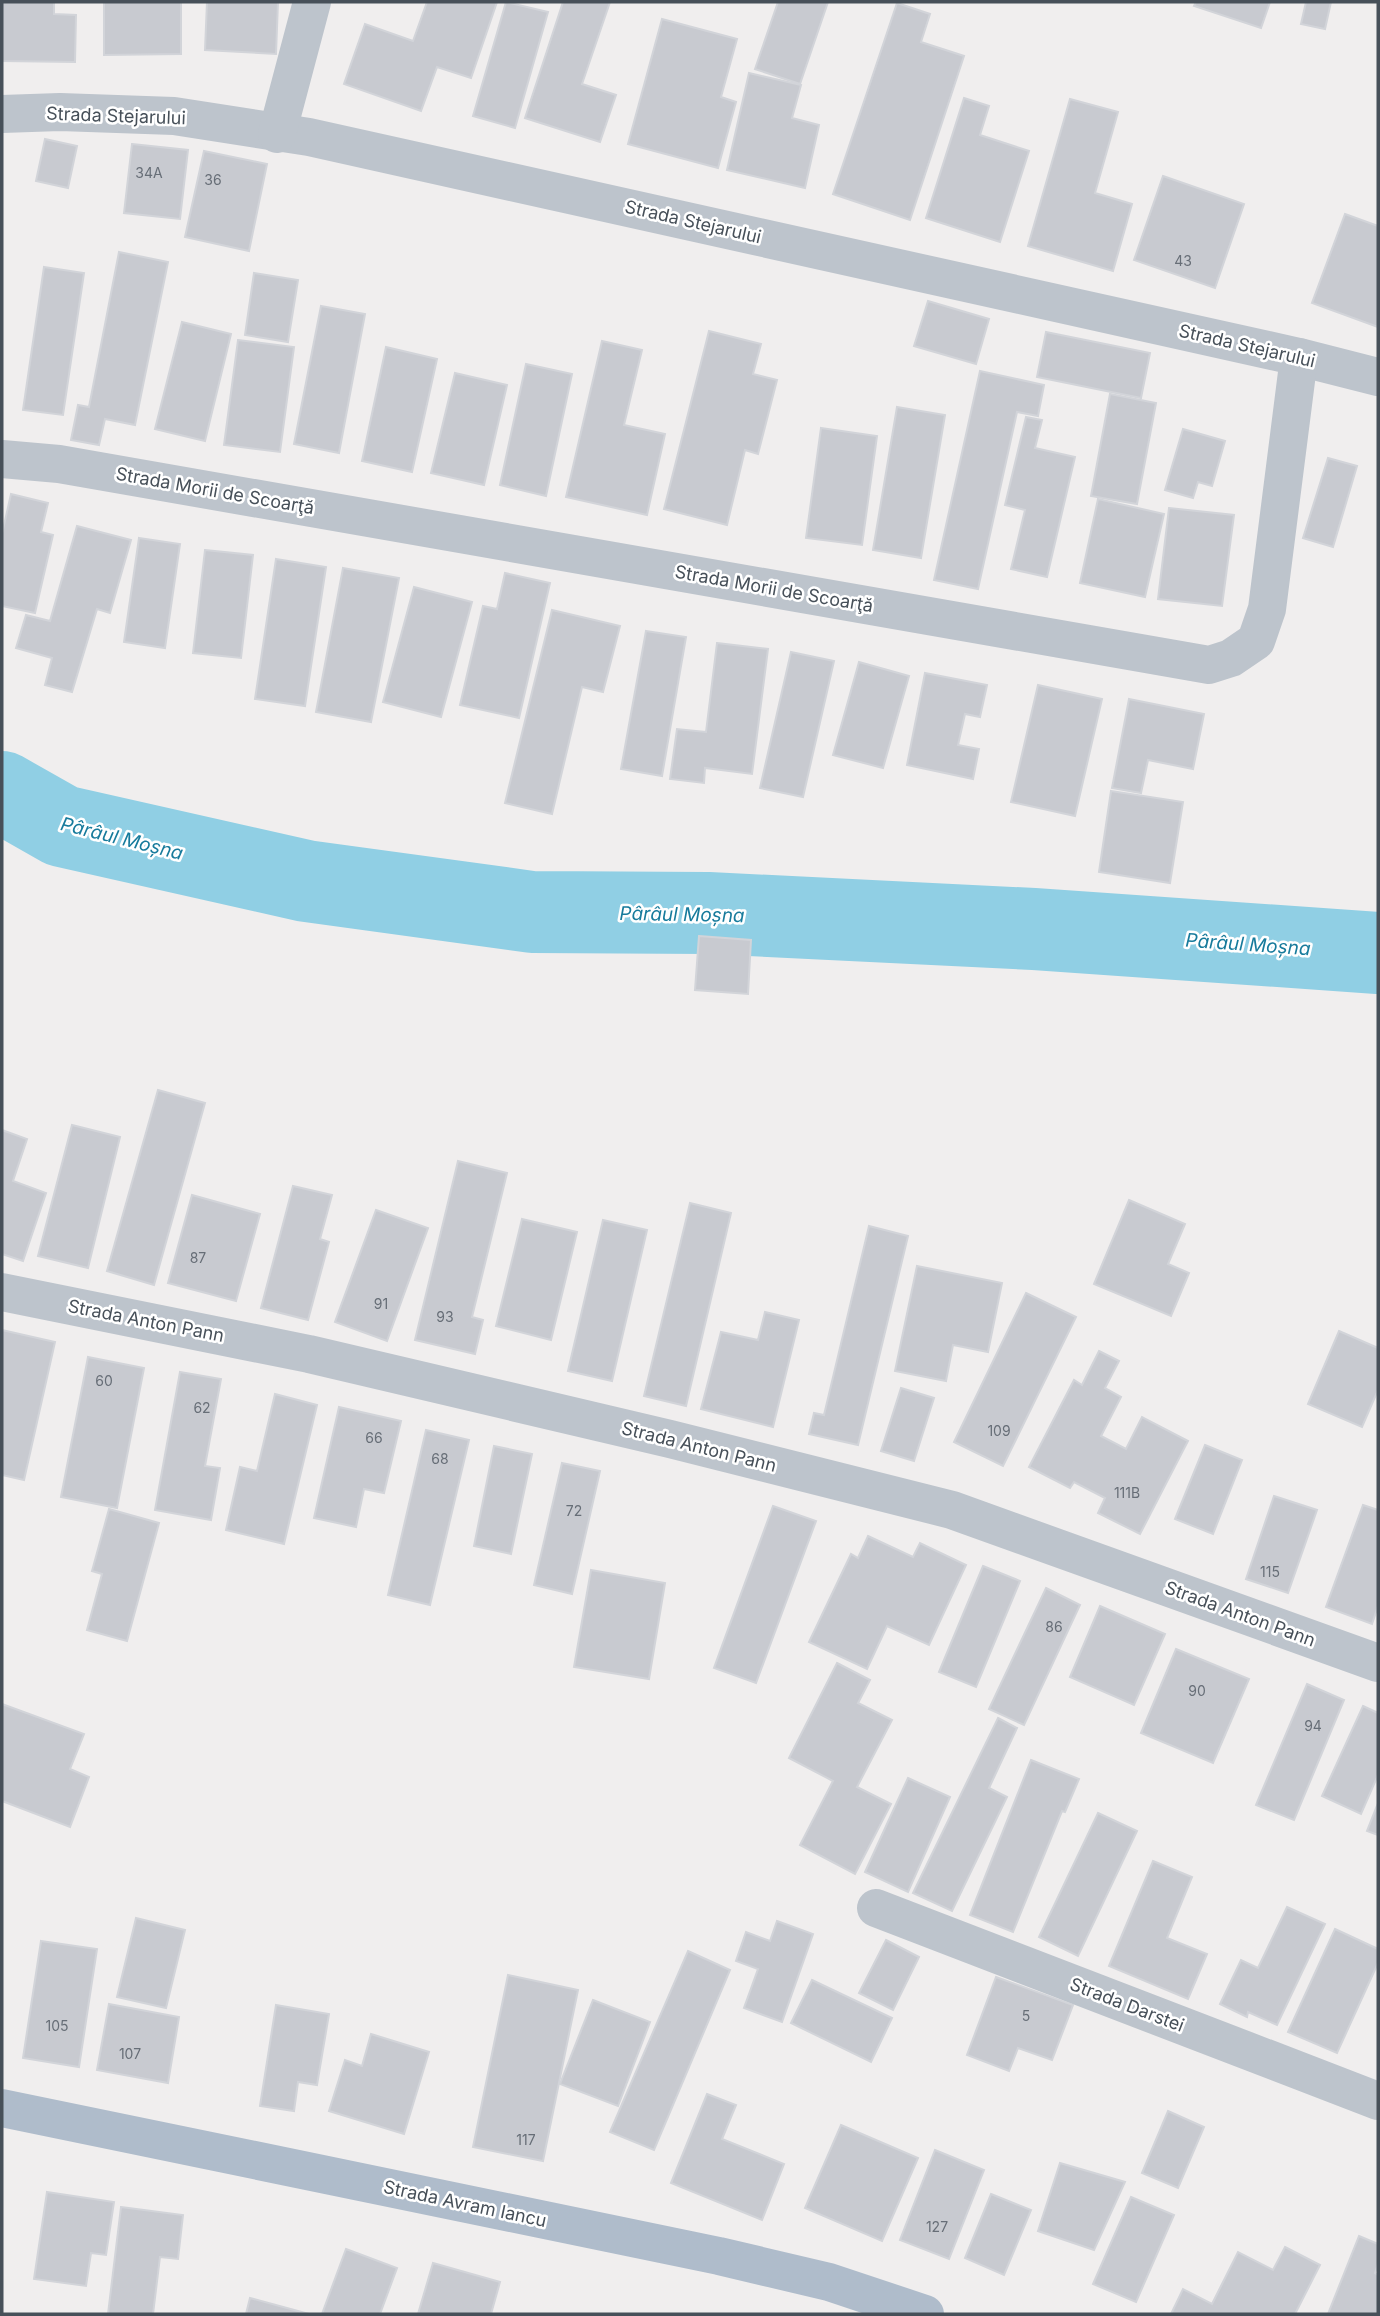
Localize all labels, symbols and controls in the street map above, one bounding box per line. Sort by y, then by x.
street label: Strada Stejarului [46,103,186,128]
house number: 34A [135,164,163,181]
house number: 36 [204,171,222,188]
street label: Strada Stejarului [623,196,763,247]
house number: 43 [1174,252,1192,269]
street label: Strada Stejarului [1177,320,1317,371]
street label: Strada Morii de Scoarţă [114,463,316,518]
street label: Strada Morii de Scoarţă [673,561,875,616]
water label: Pârâul Moșna [58,812,186,865]
water label: Pârâul Moșna [619,902,745,927]
water label: Pârâul Moșna [1185,929,1312,960]
house number: 87 [190,1249,206,1266]
street label: Strada Anton Pann [66,1295,226,1346]
house number: 91 [374,1295,388,1312]
house number: 93 [436,1308,454,1325]
house number: 60 [95,1372,113,1389]
house number: 62 [193,1399,211,1416]
street label: Strada Anton Pann [620,1417,779,1476]
house number: 109 [987,1422,1011,1439]
house number: 66 [365,1429,383,1446]
house number: 68 [431,1450,449,1467]
house number: 111B [1114,1484,1140,1501]
house number: 72 [566,1502,582,1519]
house number: 115 [1260,1563,1280,1580]
street label: Strada Anton Pann [1162,1577,1318,1651]
house number: 86 [1045,1618,1063,1635]
house number: 90 [1188,1682,1206,1699]
house number: 94 [1304,1717,1322,1734]
street label: Strada Darstei [1067,1973,1187,2036]
house number: 5 [1022,2007,1030,2024]
house number: 105 [45,2017,69,2034]
house number: 107 [119,2045,141,2062]
house number: 117 [516,2131,536,2148]
street label: Strada Avram Iancu [382,2176,548,2231]
house number: 127 [926,2218,948,2235]

